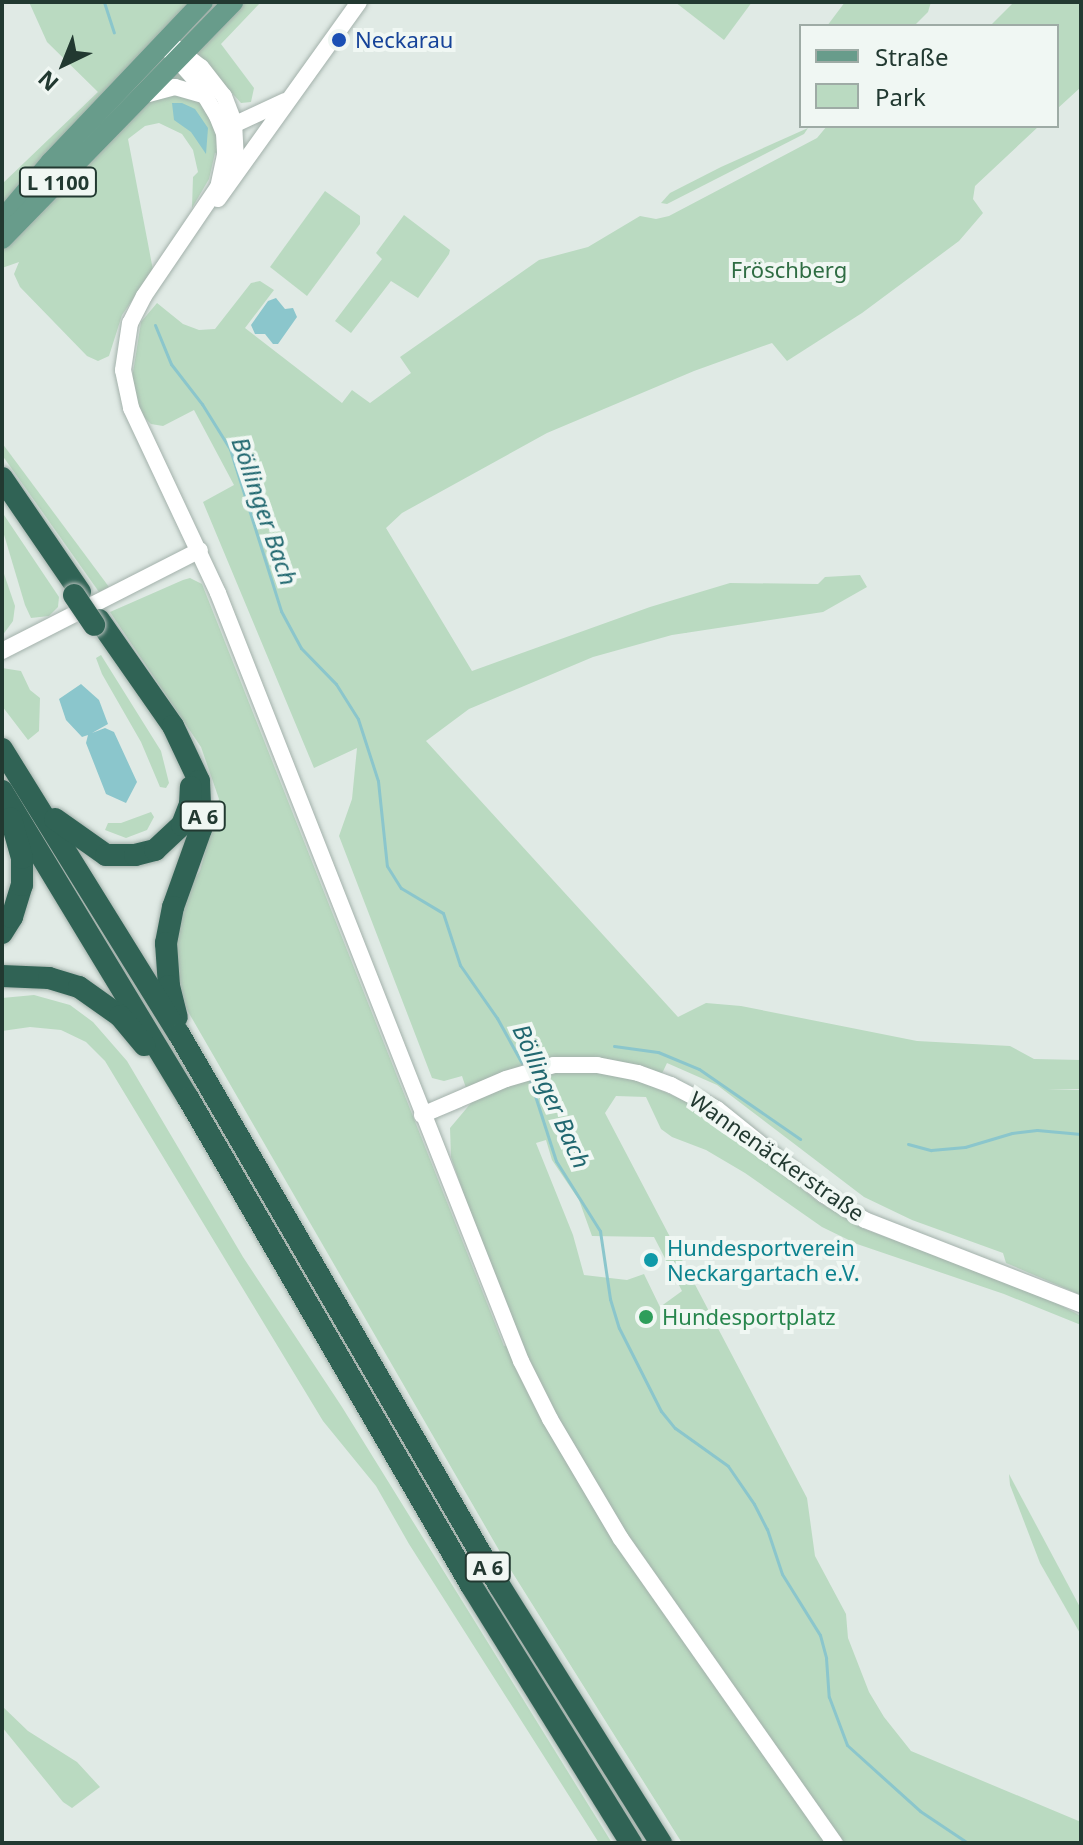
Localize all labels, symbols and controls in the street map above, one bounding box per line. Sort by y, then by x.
north arrow [24,24,104,104]
legend [799,24,1059,128]
place label: Neckarau [355,27,453,53]
marker: Neckarau [330,31,348,49]
text: Straße [875,40,948,73]
text: N [31,64,64,99]
text: Park [875,80,926,113]
road number: L 1100 [18,166,98,198]
park label: Fröschberg [731,257,847,283]
water label: Böllinger Bach [226,433,304,589]
road number: A 6 [179,800,227,832]
water label: Böllinger Bach [507,1019,597,1173]
street label: Wannenäckerstraße [684,1086,870,1226]
place label: Hundesportverein Neckargartach e.V. [667,1234,860,1286]
marker: Hundesportverein Neckargartach e.V. [642,1251,660,1269]
place label: Hundesportplatz [662,1304,836,1330]
marker: Hundesportplatz [637,1308,655,1326]
road number: A 6 [464,1551,512,1583]

